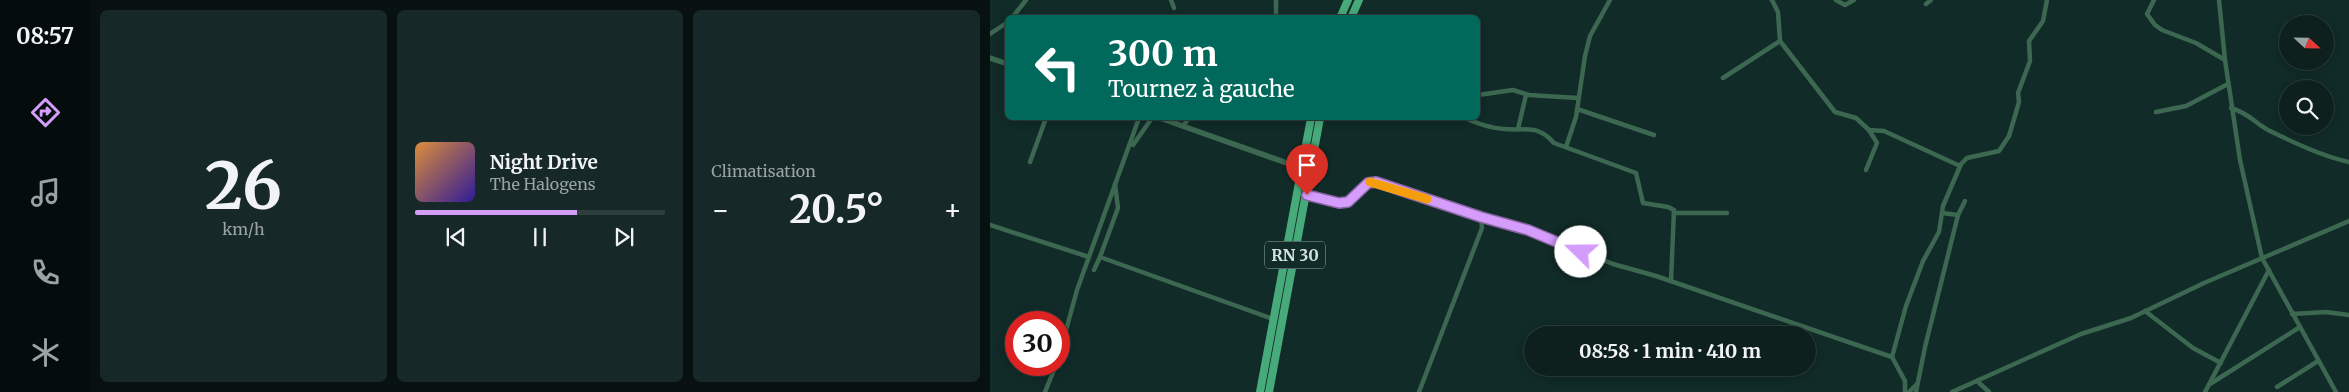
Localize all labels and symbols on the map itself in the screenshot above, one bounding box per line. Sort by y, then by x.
north arrow [2279,15,2334,70]
pin [1286,144,1328,195]
position arrow [1554,225,1606,277]
road number: RN 30 [1265,242,1325,268]
speed limit sign: 30 [1005,311,1070,376]

